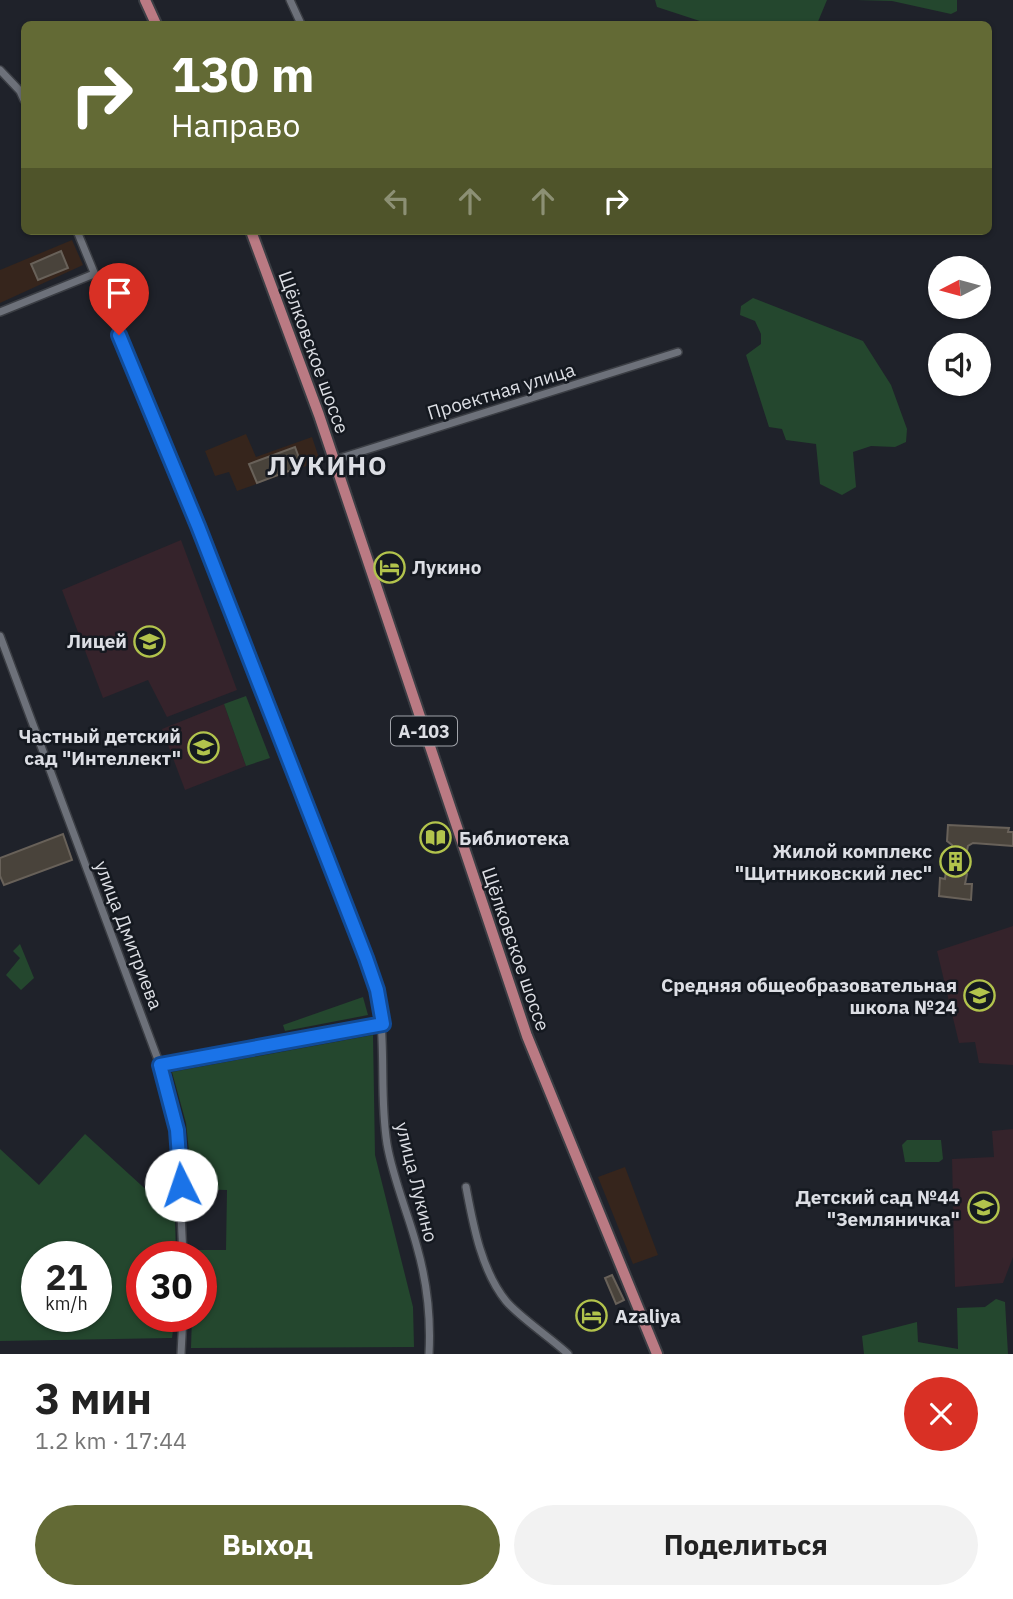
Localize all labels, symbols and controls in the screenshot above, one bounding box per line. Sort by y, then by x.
text: 130 m [171,42,315,105]
icon: right [56,49,147,140]
text: Направо [171,104,300,146]
icon: left [378,182,416,220]
icon: ahead [451,182,489,220]
icon: ahead [524,182,562,220]
icon: right [597,182,635,220]
north arrow [928,256,990,318]
map controls [928,256,991,396]
pin [89,263,149,335]
street label: Щёлковское шоссе [273,267,355,437]
icon: arrive [100,274,138,312]
button: sound [928,333,991,396]
street label: Проектная улица [424,357,578,425]
district label: ЛУКИНО [267,448,389,482]
hotel icon: Лукино [372,550,406,584]
place label: Лукино [412,555,482,579]
school or university icon: Лицей [133,624,167,658]
place label: Лицей [67,629,127,653]
road number: А-103 [391,716,457,746]
place label: Частный детский сад "Интеллект" [18,724,181,770]
school or university icon: Частный детский сад "Интеллект" [187,730,221,764]
library icon: Библиотека [419,821,453,855]
place label: Библиотека [459,826,570,850]
place label: Жилой комплекс "Щитниковский лес" [735,839,932,885]
building icon: Жилой комплекс "Щитниковский лес" [938,845,972,879]
street label: улица Дмитриева [90,857,168,1013]
street label: Щёлковское шоссе [477,864,555,1034]
place label: Средняя общеобразовательная школа №24 [661,973,957,1019]
school or university icon: Средняя общеобразовательная школа №24 [963,979,997,1013]
street label: улица Лукино [390,1119,444,1245]
position arrow [144,1148,218,1222]
place label: Детский сад №44 "Земляничка" [795,1185,960,1231]
school or university icon: Детский сад №44 "Земляничка" [966,1191,1000,1225]
speed limit sign: 30 [126,1241,217,1332]
text: 21 [45,1254,88,1300]
text: km/h [45,1292,88,1315]
hotel icon: Azaliya [575,1299,609,1333]
place label: Azaliya [615,1304,681,1328]
text: 3 мин [35,1371,152,1426]
button: close [904,1377,978,1451]
text: 1.2 km · 17:44 [35,1425,187,1455]
button: Выход [35,1505,500,1585]
button: Поделиться [514,1505,978,1585]

